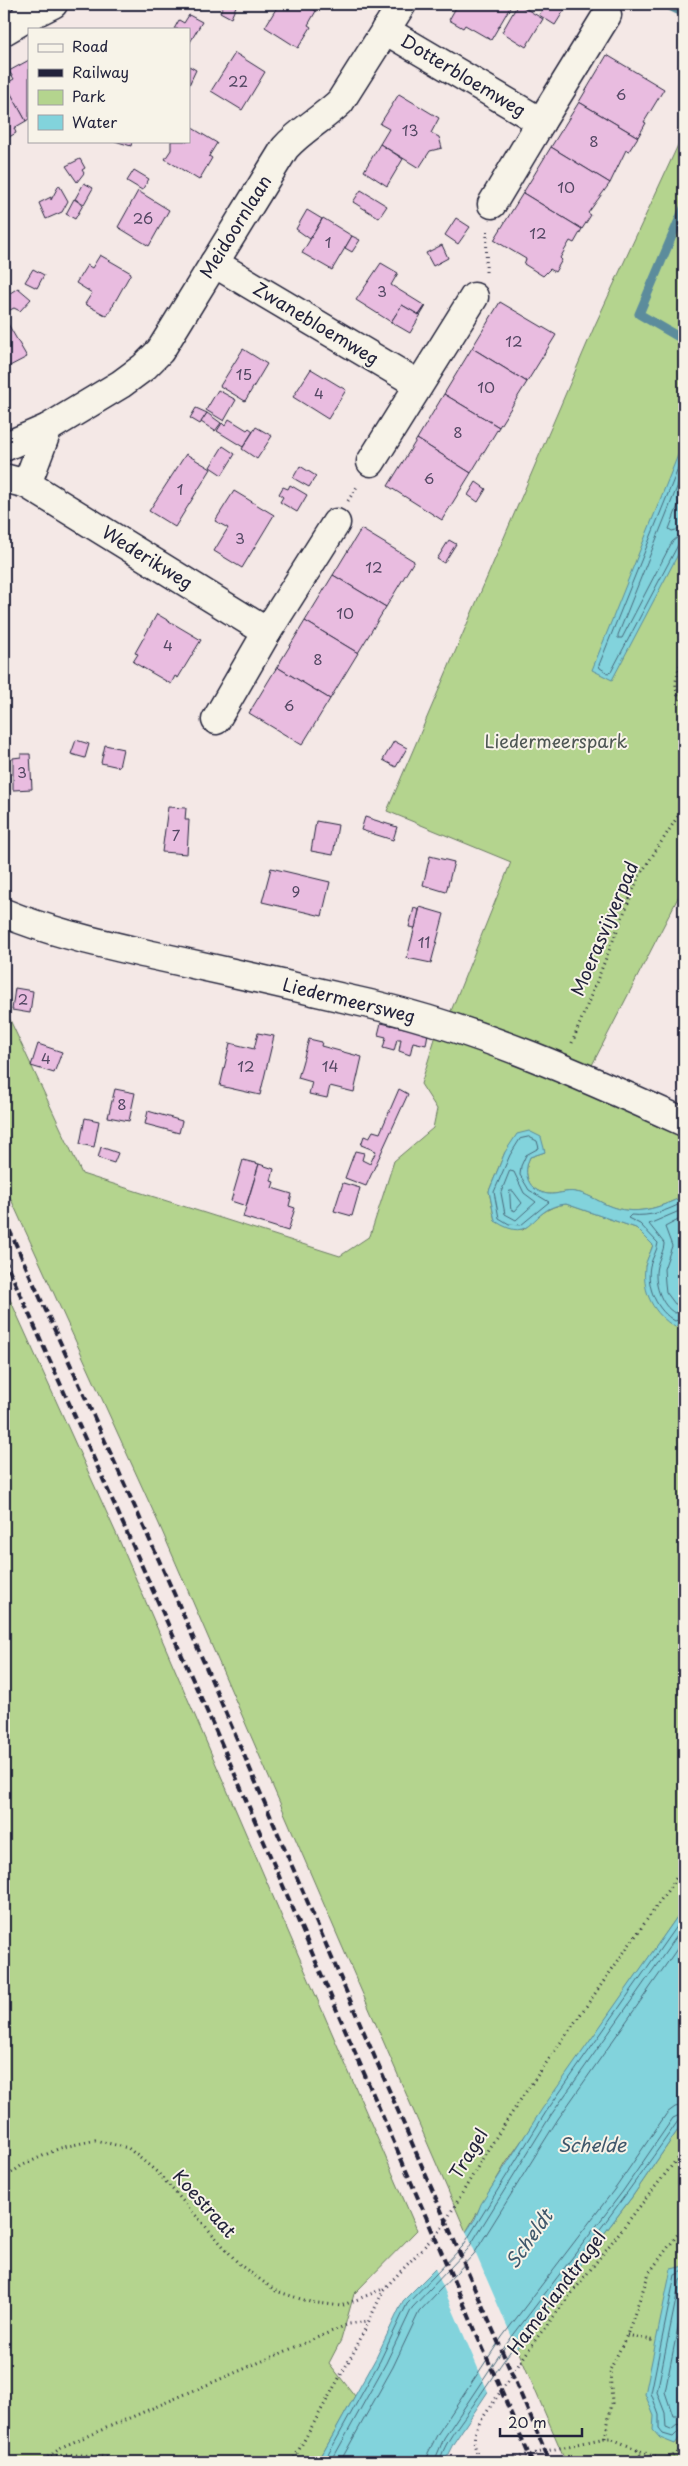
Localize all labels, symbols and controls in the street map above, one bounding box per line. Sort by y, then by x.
street label: Dotterbloemweg [396,27,532,123]
legend [28,28,190,142]
text: Road [72,34,108,57]
text: Railway [72,60,129,83]
house number: 22 [228,69,248,92]
house number: 6 [616,82,626,105]
text: Park [72,84,106,107]
text: Water [72,110,117,133]
house number: 13 [402,118,418,141]
house number: 8 [589,129,599,152]
street label: Meidoornlaan [192,169,277,283]
house number: 10 [557,175,575,198]
house number: 26 [133,206,153,229]
house number: 12 [529,221,547,244]
house number: 1 [325,230,331,253]
street label: Zwanebloemweg [249,274,385,371]
house number: 3 [377,279,387,302]
house number: 12 [505,329,523,352]
house number: 15 [236,362,252,385]
house number: 10 [477,375,495,398]
house number: 4 [314,381,324,404]
house number: 8 [453,420,463,443]
house number: 6 [424,466,434,489]
house number: 1 [177,477,183,500]
street label: Wederikweg [97,518,199,595]
house number: 3 [235,526,245,549]
house number: 12 [365,555,383,578]
house number: 10 [336,601,354,624]
house number: 4 [163,633,173,656]
house number: 8 [313,647,323,670]
house number: 6 [284,693,294,716]
park label: Liedermeerspark [485,727,627,754]
house number: 3 [17,760,27,783]
house number: 7 [172,823,181,846]
street label: Moerasvijverpad [563,857,644,1000]
house number: 9 [292,879,300,902]
house number: 11 [418,930,430,953]
street label: Liedermeersweg [280,970,419,1029]
house number: 2 [18,987,28,1010]
house number: 4 [41,1046,51,1069]
house number: 12 [237,1054,255,1077]
house number: 14 [322,1054,338,1077]
house number: 8 [117,1092,127,1115]
street label: Tragel [442,2123,494,2184]
water label: Schelde [558,2130,627,2158]
street label: Koestraat [167,2163,243,2243]
water label: Scheldt [498,2202,560,2273]
street label: Hamerlandtragel [500,2224,612,2360]
scale bar [500,2406,583,2438]
text: 20 m [508,2410,547,2433]

